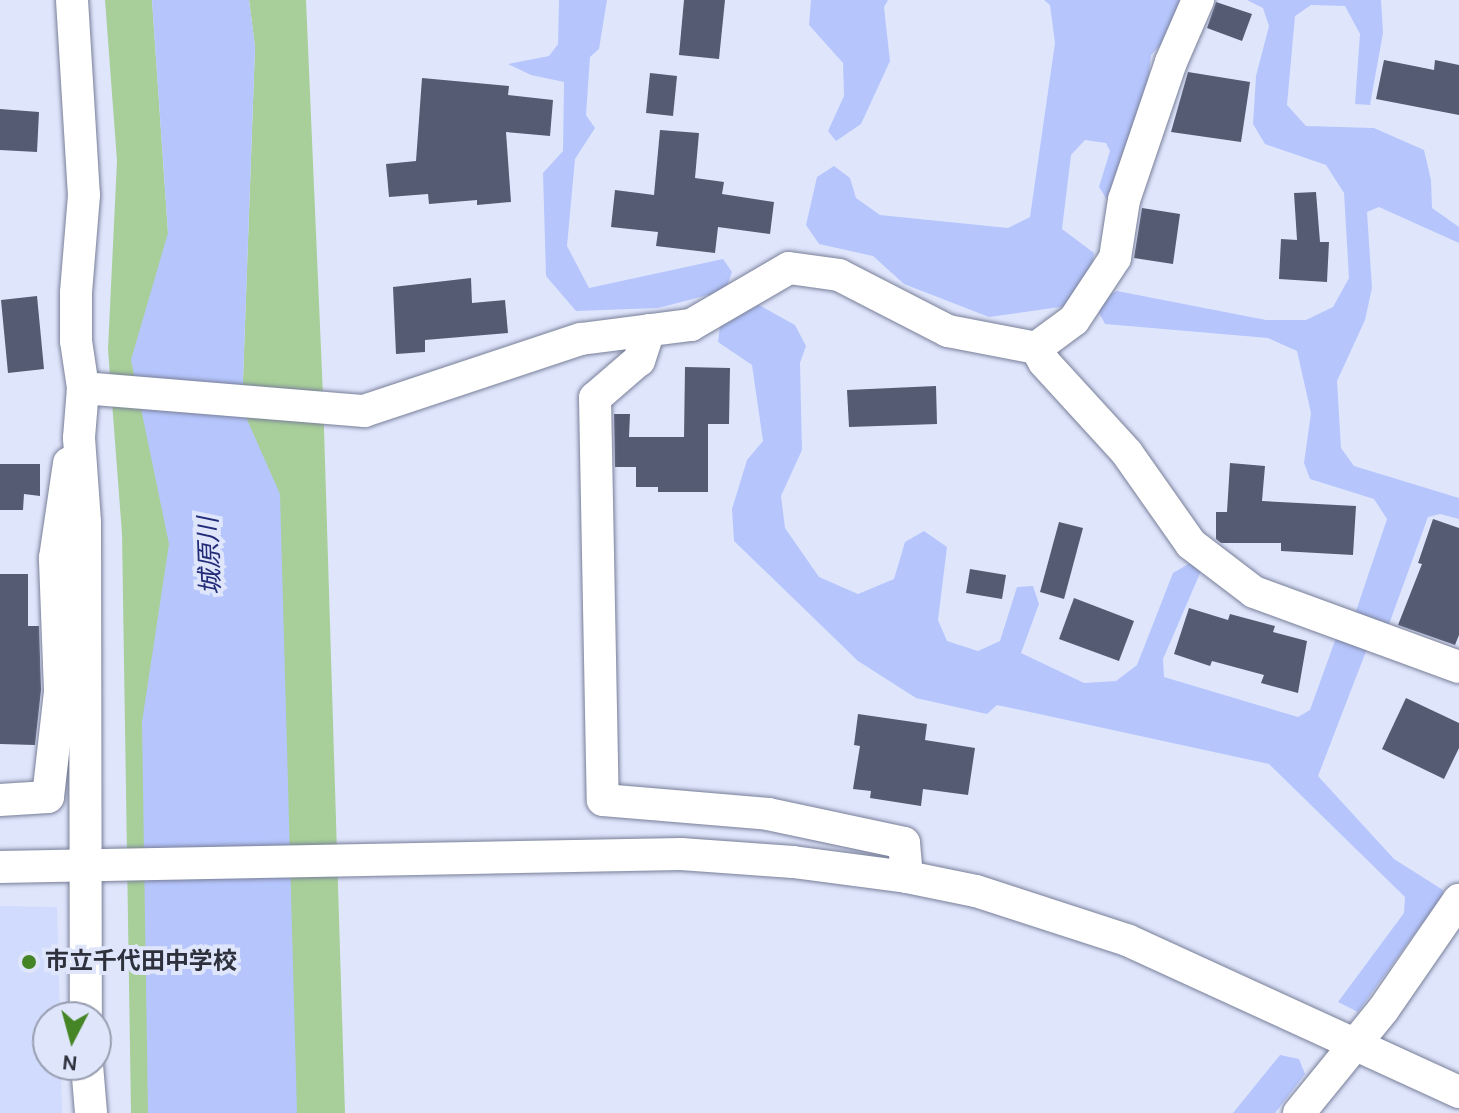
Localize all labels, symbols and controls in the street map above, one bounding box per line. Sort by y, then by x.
water label: 城原川 [193,516,227,596]
place label: 市立千代田中学校 [45,948,237,976]
marker: 市立千代田中学校 [20,953,38,971]
north arrow [32,1001,112,1081]
text: N [60,1049,79,1077]

